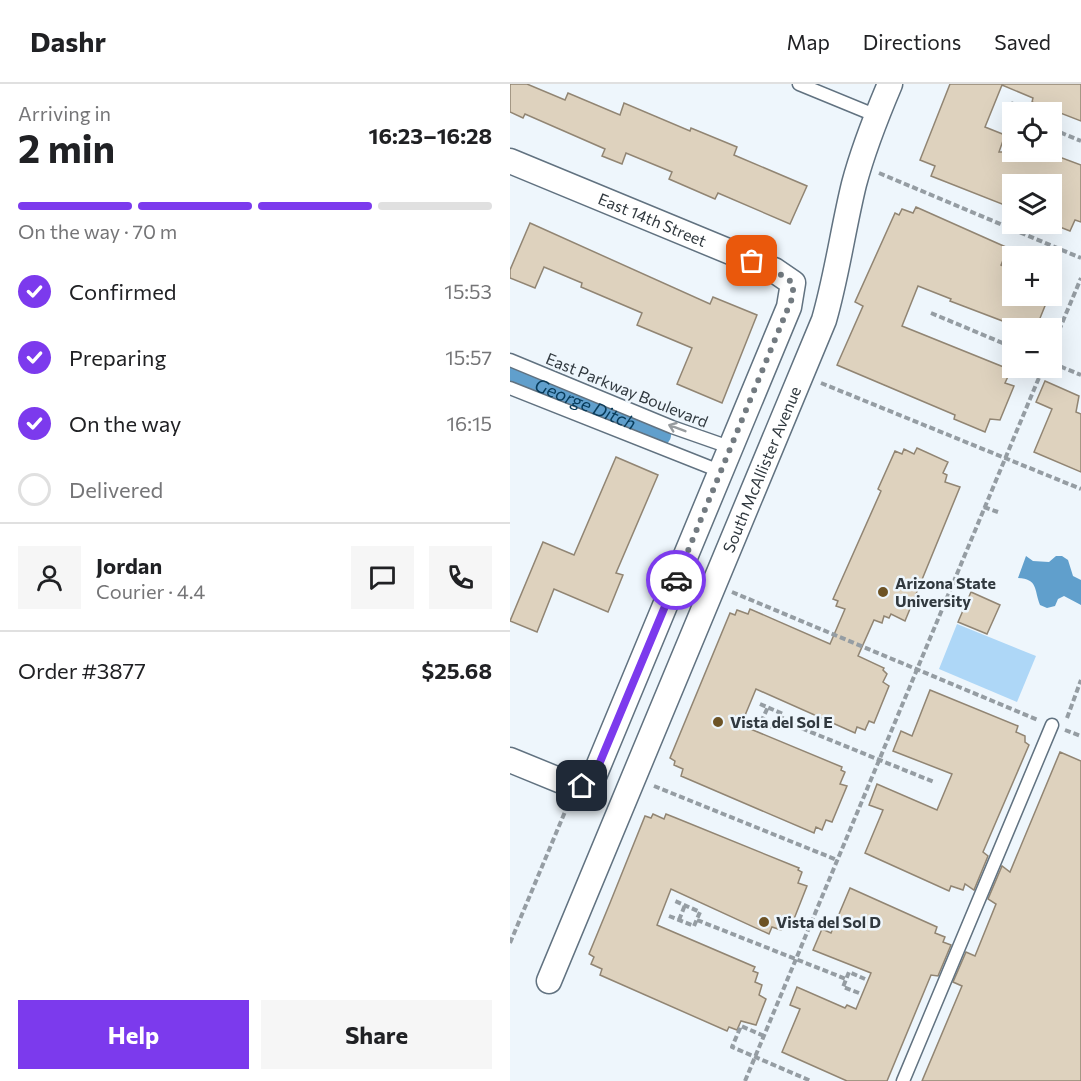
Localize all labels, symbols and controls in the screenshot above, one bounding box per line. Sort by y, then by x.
text: Dashr [30,24,106,58]
text: Map [787,29,830,54]
text: Directions [863,29,961,54]
text: Saved [994,29,1051,54]
text: Arriving in [18,101,111,125]
map controls [1002,102,1062,378]
button: locate [1002,102,1062,162]
text: 16:23–16:28 [368,122,492,149]
text: 2 min [18,123,115,171]
button: layers [1002,174,1062,234]
street label: East 14th Street [596,189,710,250]
text: On the way · 70 m [18,219,177,243]
pin [726,235,777,286]
icon: bag [735,244,768,277]
button: + [1002,246,1062,306]
icon: check [18,275,51,308]
text: Confirmed [69,278,176,305]
text: 15:53 [444,279,492,303]
button: − [1002,318,1062,378]
icon: check [18,341,51,374]
text: Preparing [69,344,166,371]
text: 15:57 [445,345,492,369]
street label: East Parkway Boulevard [543,348,711,431]
water label: George Ditch [531,373,639,434]
street label: South McAllister Avenue [718,383,804,555]
icon: check [18,407,51,440]
text: On the way [69,410,181,437]
text: 16:15 [447,411,492,435]
one-way arrow [668,422,687,433]
text: Delivered [69,476,163,503]
button: person [18,546,81,609]
button: chat [351,546,414,609]
button: phone [429,546,492,609]
courier [646,550,706,610]
text: Jordan [96,552,162,579]
icon: car [660,564,693,597]
place label: Arizona State University [895,573,996,610]
text: Courier · 4.4 [96,579,205,603]
marker: Arizona State University [876,585,890,599]
text: Order #3877 [18,657,146,684]
text: $25.68 [422,657,492,684]
place label: Vista del Sol E [730,712,833,731]
marker: Vista del Sol E [711,715,725,729]
pin [556,760,607,811]
icon: home [565,769,598,802]
place label: Vista del Sol D [776,912,881,931]
marker: Vista del Sol D [757,915,771,929]
button: Help [18,1000,249,1069]
button: Share [261,1000,492,1069]

